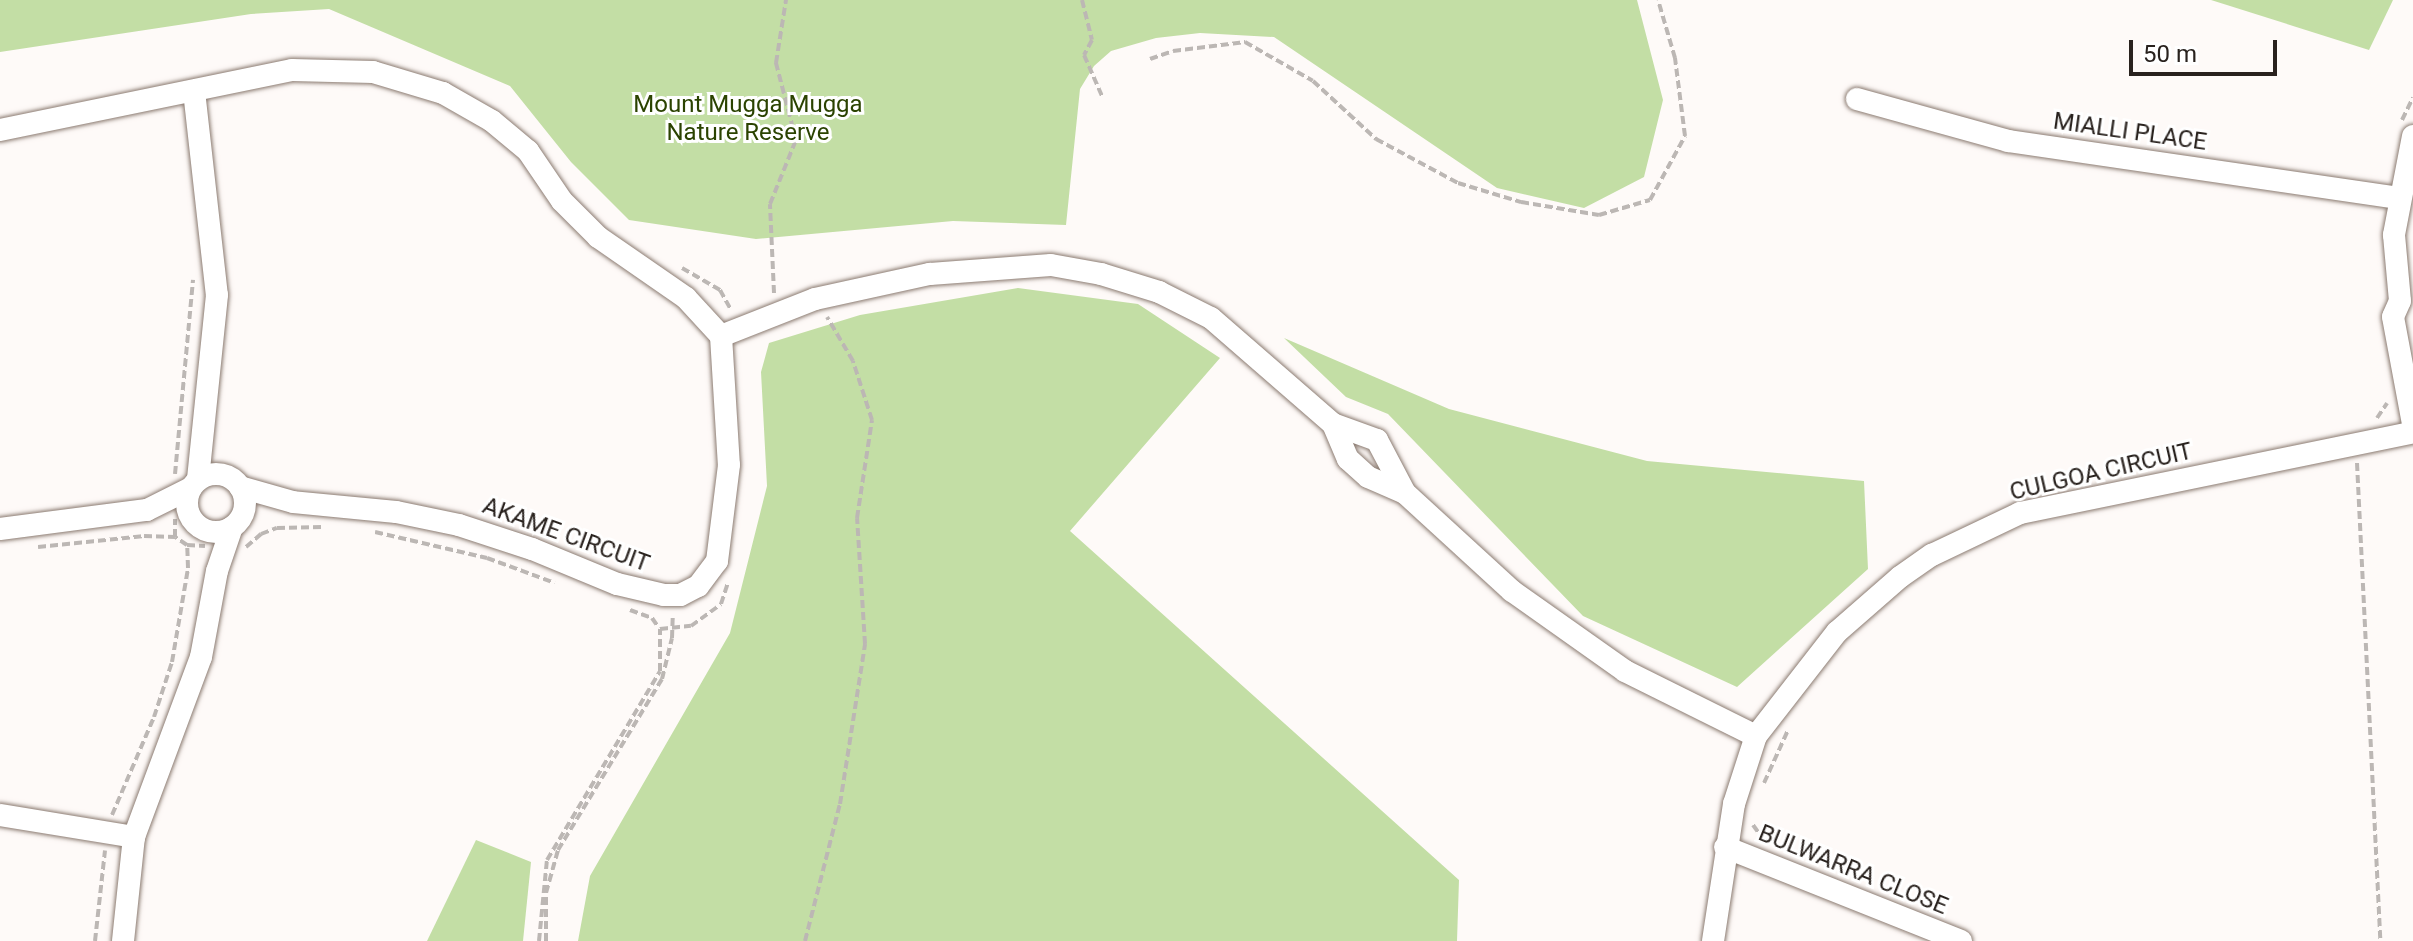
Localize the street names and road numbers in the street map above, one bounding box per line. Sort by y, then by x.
street label: MIALLI PLACE [2051,107,2209,157]
street label: CULGOA CIRCUIT [2007,437,2195,507]
street label: AKAME CIRCUIT [479,491,653,579]
street label: BULWARRA CLOSE [1754,819,1952,921]

